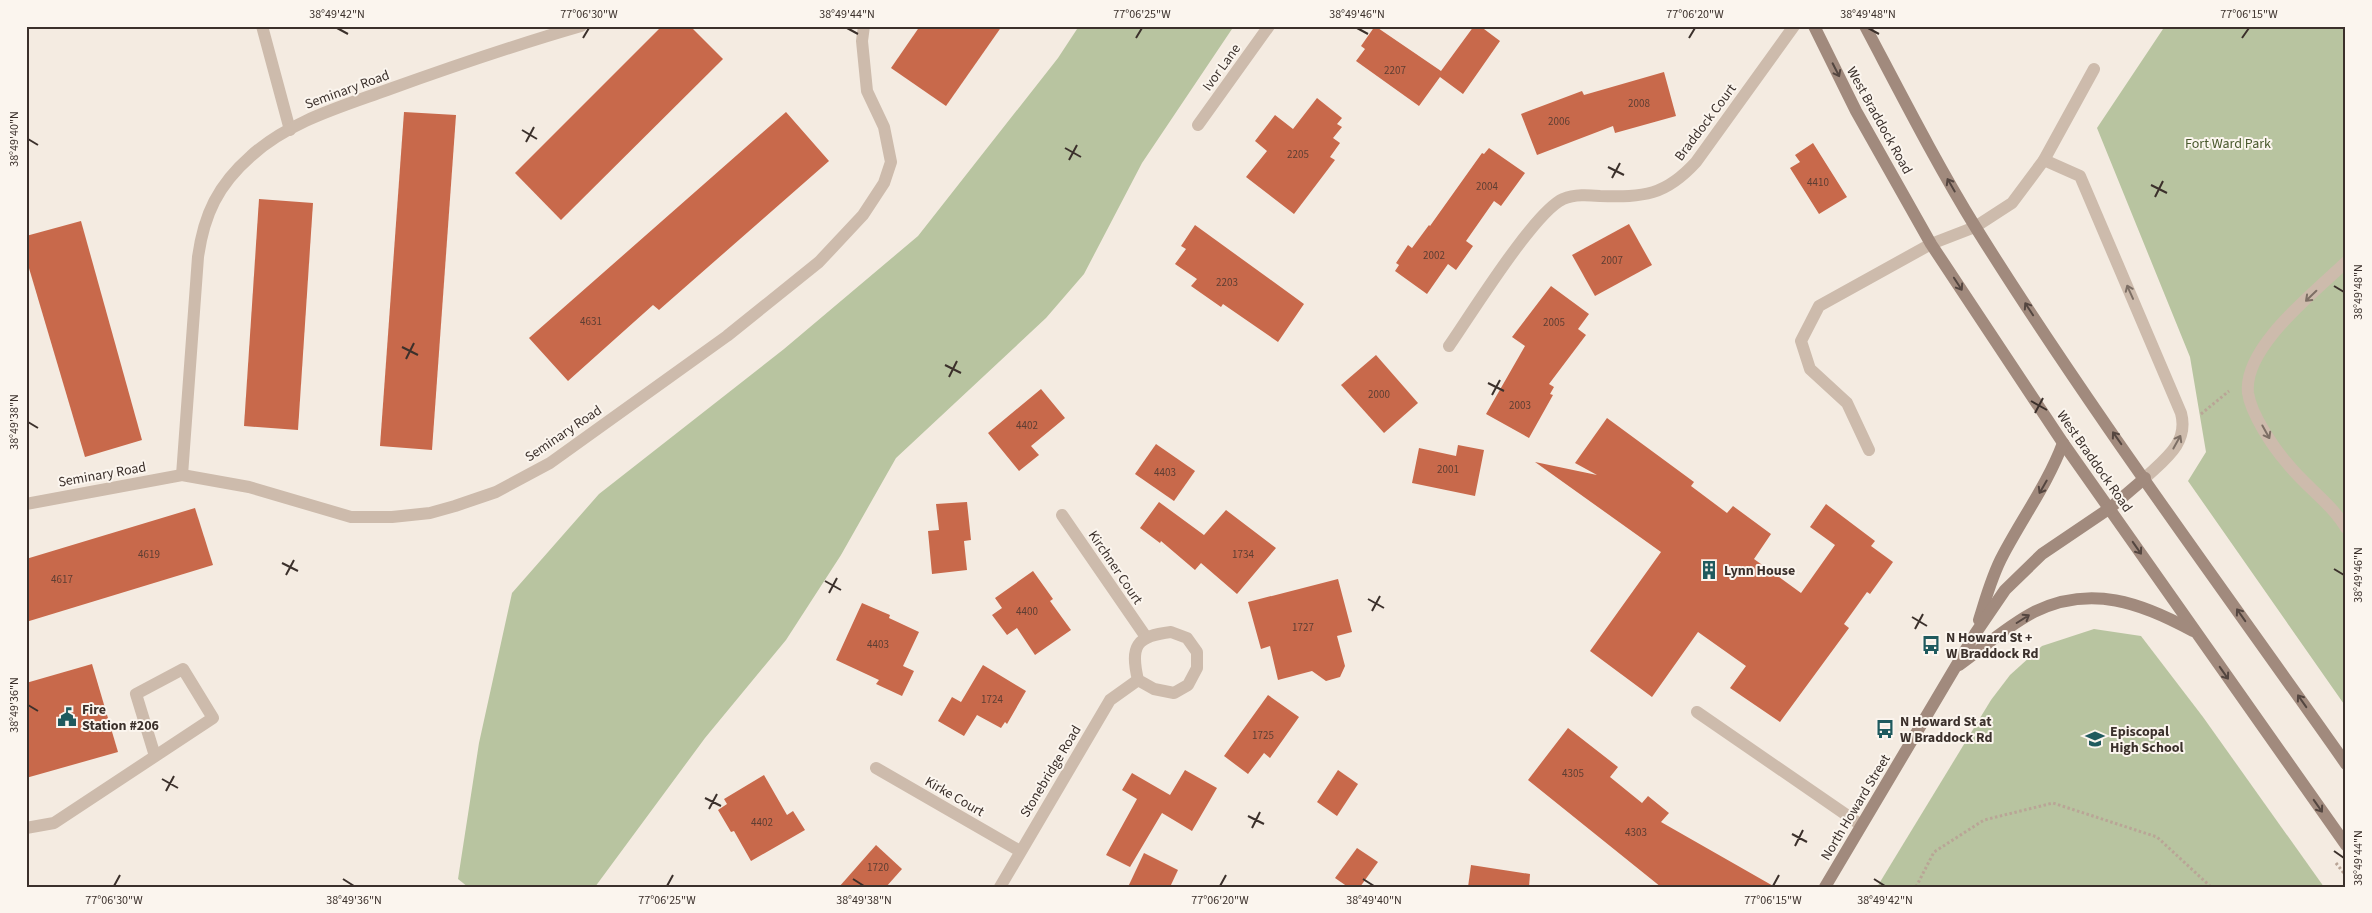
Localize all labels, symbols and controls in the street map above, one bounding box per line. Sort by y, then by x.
text: 38°49'42"N [309,6,365,23]
text: 77°06'30"W [560,6,618,23]
text: 38°49'44"N [819,6,875,23]
text: 77°06'25"W [1113,6,1171,23]
text: 38°49'46"N [1329,6,1385,23]
text: 77°06'20"W [1666,6,1724,23]
text: 38°49'48"N [1840,6,1896,23]
text: 77°06'15"W [2220,6,2278,23]
street label: Ivor Lane [1198,40,1246,95]
one-way arrow [1831,62,1841,77]
house number: 2207 [1384,63,1406,78]
street label: West Braddock Road [1841,63,1917,178]
street label: Seminary Road [302,65,392,115]
street label: Braddock Court [1670,80,1742,165]
house number: 2008 [1628,96,1650,111]
text: 38°49'40"N [6,111,23,167]
house number: 2006 [1548,114,1570,129]
park label: Fort Ward Park [2185,134,2271,154]
house number: 2205 [1287,147,1309,162]
house number: 4410 [1807,175,1829,190]
one-way arrow [1946,178,1956,192]
house number: 2004 [1476,179,1498,194]
house number: 2002 [1423,248,1445,263]
house number: 2007 [1601,253,1623,268]
text: 38°49'48"N [2350,264,2367,320]
house number: 2203 [1216,275,1238,290]
one-way arrow [1953,277,1963,291]
one-way arrow [2125,285,2135,300]
one-way arrow [2305,290,2317,302]
one-way arrow [2024,302,2034,316]
house number: 4631 [580,314,602,329]
house number: 2005 [1543,315,1565,330]
house number: 2000 [1368,387,1390,402]
text: 38°49'38"N [6,394,23,450]
house number: 2003 [1509,398,1531,413]
street label: Seminary Road [521,401,606,467]
street label: West Braddock Road [2052,407,2137,517]
house number: 4402 [1016,418,1038,433]
one-way arrow [2261,424,2271,438]
one-way arrow [2112,431,2122,445]
one-way arrow [2172,435,2182,450]
street label: Seminary Road [57,457,148,493]
house number: 2001 [1437,462,1459,477]
house number: 4403 [1154,465,1176,480]
one-way arrow [2038,479,2047,494]
street label: Kirchner Court [1083,527,1147,609]
one-way arrow [2132,541,2142,555]
house number: 4619 [138,547,160,562]
house number: 1734 [1232,547,1254,562]
text: 38°49'46"N [2350,547,2367,603]
building icon: Lynn House [1698,559,1720,581]
place label: Lynn House [1724,561,1795,581]
house number: 4617 [51,572,73,587]
house number: 4400 [1016,604,1038,619]
one-way arrow [2236,608,2246,622]
one-way arrow [2015,614,2029,624]
house number: 1727 [1292,620,1314,635]
place label: N Howard St + W Braddock Rd [1946,628,2039,664]
bus stop icon: N Howard St + W Braddock Rd [1920,634,1942,656]
house number: 4403 [867,637,889,652]
one-way arrow [2219,666,2229,680]
text: 38°49'36"N [6,677,23,733]
house number: 1724 [981,692,1003,707]
one-way arrow [2297,694,2307,708]
place label: Fire Station #206 [82,700,159,736]
public building icon: Fire Station #206 [56,706,78,728]
place label: N Howard St at W Braddock Rd [1900,712,1993,748]
bus stop icon: N Howard St at W Braddock Rd [1874,718,1896,740]
street label: Stonebridge Road [1015,722,1086,821]
place label: Episcopal High School [2110,722,2183,758]
house number: 1725 [1252,728,1274,743]
school or university icon: Episcopal High School [2084,728,2106,750]
street label: North Howard Street [1816,750,1896,864]
house number: 4305 [1562,766,1584,781]
street label: Kirke Court [921,772,988,822]
one-way arrow [2313,799,2323,813]
house number: 4402 [751,815,773,830]
house number: 4303 [1625,825,1647,840]
text: 38°49'44"N [2350,830,2367,886]
house number: 1720 [867,860,889,875]
text: 77°06'30"W [85,892,143,909]
text: 38°49'36"N [326,892,382,909]
text: 77°06'25"W [638,892,696,909]
text: 38°49'38"N [836,892,892,909]
text: 77°06'20"W [1191,892,1249,909]
text: 38°49'40"N [1346,892,1402,909]
text: 77°06'15"W [1744,892,1802,909]
text: 38°49'42"N [1857,892,1913,909]

